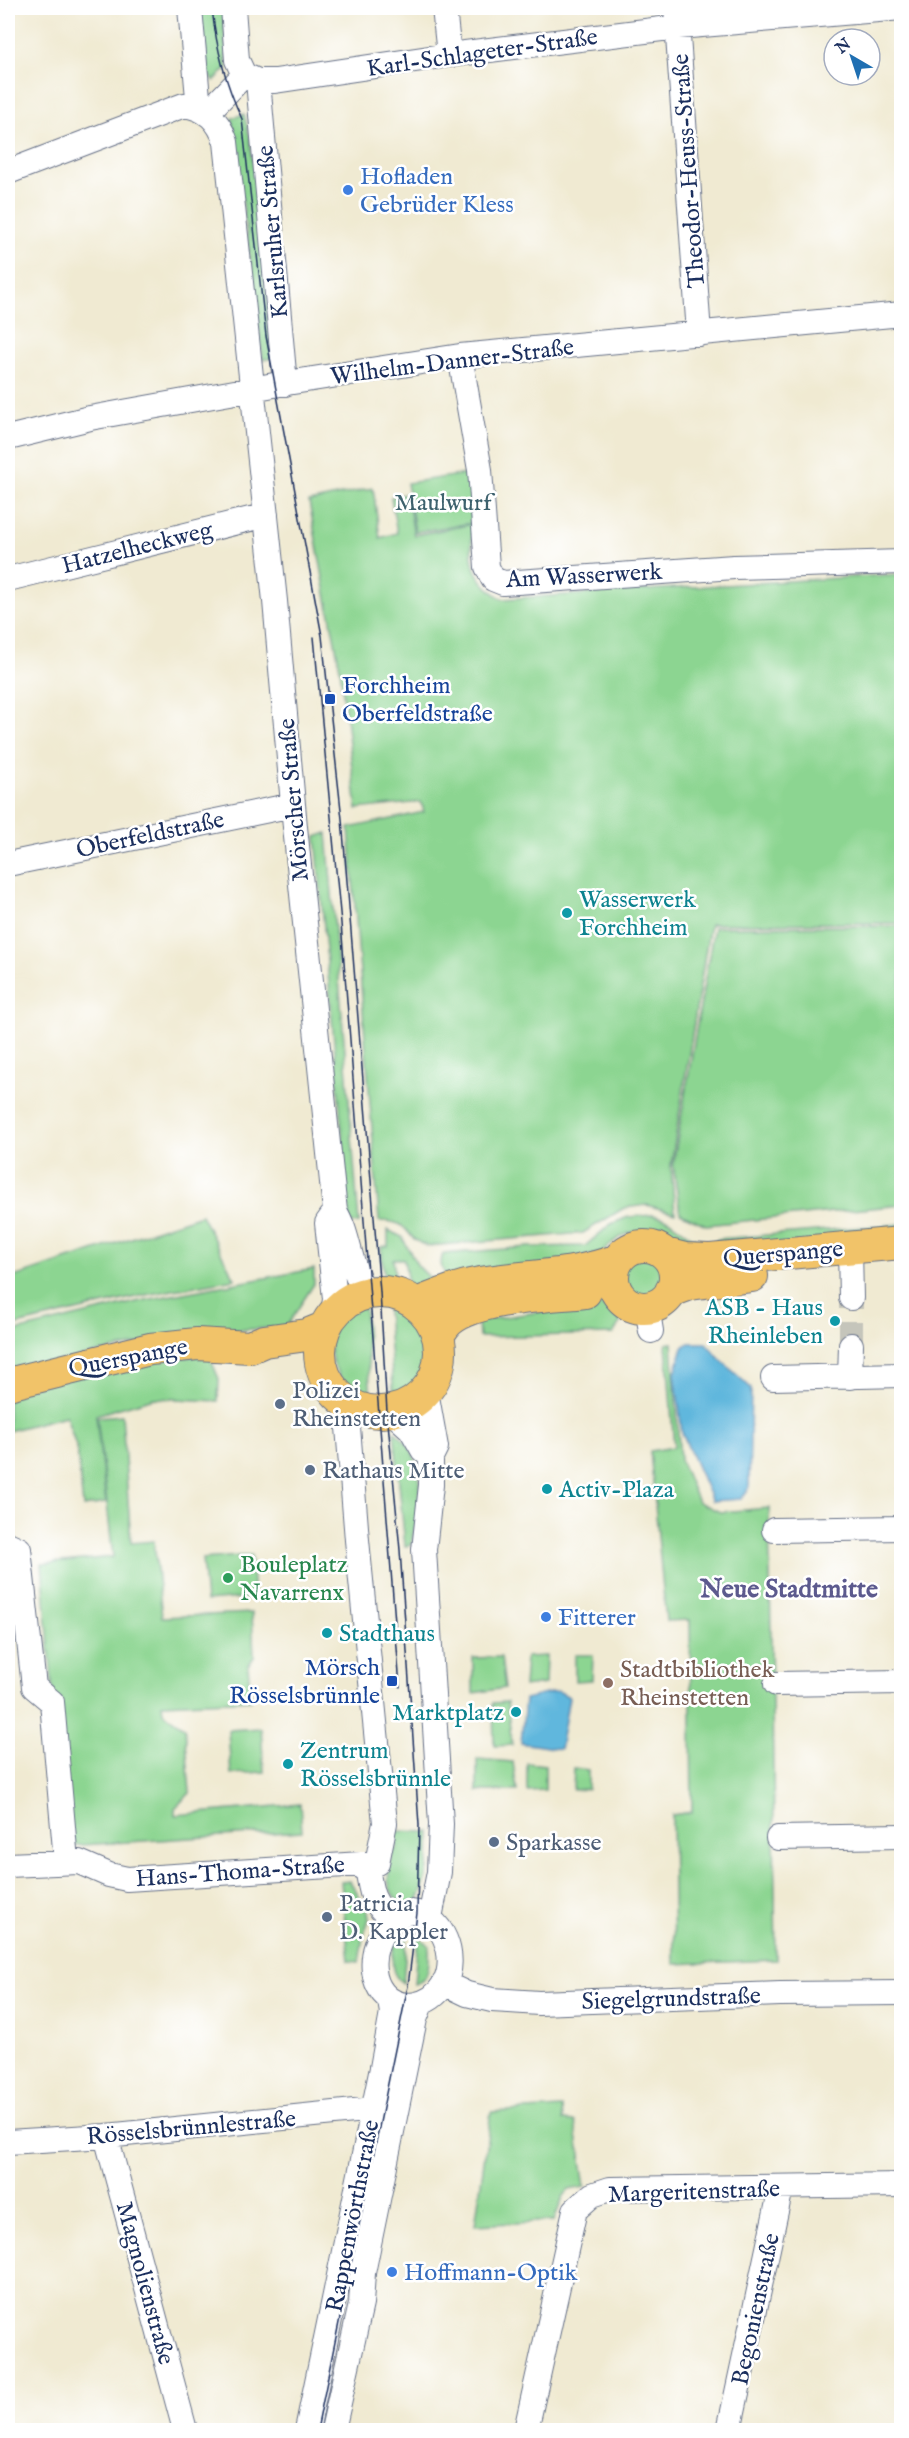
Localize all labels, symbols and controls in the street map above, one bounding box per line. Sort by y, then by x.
street label: Karl-Schlageter-Straße [365,22,600,85]
north arrow [822,27,882,87]
text: N [831,35,856,60]
street label: Theodor-Heuss-Straße [666,53,713,289]
street label: Karlsruher Straße [250,144,297,320]
place label: Hofladen Gebrüder Kless [360,162,514,221]
marker: Hofladen Gebrüder Kless [341,183,355,197]
street label: Wilhelm-Danner-Straße [329,332,576,393]
park label: Maulwurf [394,488,496,519]
street label: Hatzelheckweg [59,515,217,582]
street label: Am Wasserwerk [504,557,663,596]
place label: Forchheim Oberfeldstraße [342,671,493,730]
marker: Forchheim Oberfeldstraße [323,692,337,706]
street label: Mörscher Straße [272,717,317,883]
street label: Oberfeldstraße [73,805,227,866]
place label: Wasserwerk Forchheim [579,885,696,944]
marker: Wasserwerk Forchheim [560,906,574,920]
street label: Querspange [722,1234,845,1275]
place label: ASB - Haus Rheinleben [704,1293,823,1352]
marker: ASB - Haus Rheinleben [828,1314,842,1328]
street label: Querspange [66,1332,190,1385]
place label: Polizei Rheinstetten [292,1376,421,1435]
marker: Polizei Rheinstetten [273,1397,287,1411]
place label: Rathaus Mitte [322,1456,464,1487]
marker: Rathaus Mitte [303,1463,317,1477]
place label: Activ-Plaza [558,1475,675,1506]
marker: Activ-Plaza [540,1482,554,1496]
place label: Bouleplatz Navarrenx [240,1550,348,1609]
marker: Bouleplatz Navarrenx [221,1571,235,1585]
district label: Neue Stadtmitte [699,1573,878,1606]
place label: Fitterer [558,1603,636,1634]
marker: Fitterer [539,1610,553,1624]
place label: Stadthaus [339,1619,435,1650]
marker: Stadthaus [320,1626,334,1640]
place label: Mörsch Rösselsbrünnle [229,1653,380,1712]
place label: Stadtbibliothek Rheinstetten [620,1655,774,1714]
marker: Mörsch Rösselsbrünnle [385,1674,399,1688]
marker: Stadtbibliothek Rheinstetten [601,1676,615,1690]
place label: Marktplatz [392,1698,504,1729]
marker: Marktplatz [509,1705,523,1719]
place label: Zentrum Rösselsbrünnle [300,1736,451,1795]
marker: Zentrum Rösselsbrünnle [281,1757,295,1771]
place label: Sparkasse [506,1828,602,1859]
marker: Sparkasse [487,1835,501,1849]
street label: Hans-Thoma-Straße [134,1850,346,1895]
place label: Patricia D. Kappler [339,1889,448,1948]
marker: Patricia D. Kappler [320,1910,334,1924]
street label: Siegelgrundstraße [581,1981,761,2018]
street label: Rösselsbrünnlestraße [85,2104,297,2153]
street label: Rappenwörthstraße [320,2117,387,2315]
street label: Margeritenstraße [607,2174,781,2211]
street label: Magnolienstraße [108,2198,181,2368]
street label: Begonienstraße [725,2230,788,2388]
place label: Hoffmann-Optik [404,2258,578,2289]
marker: Hoffmann-Optik [385,2265,399,2279]

